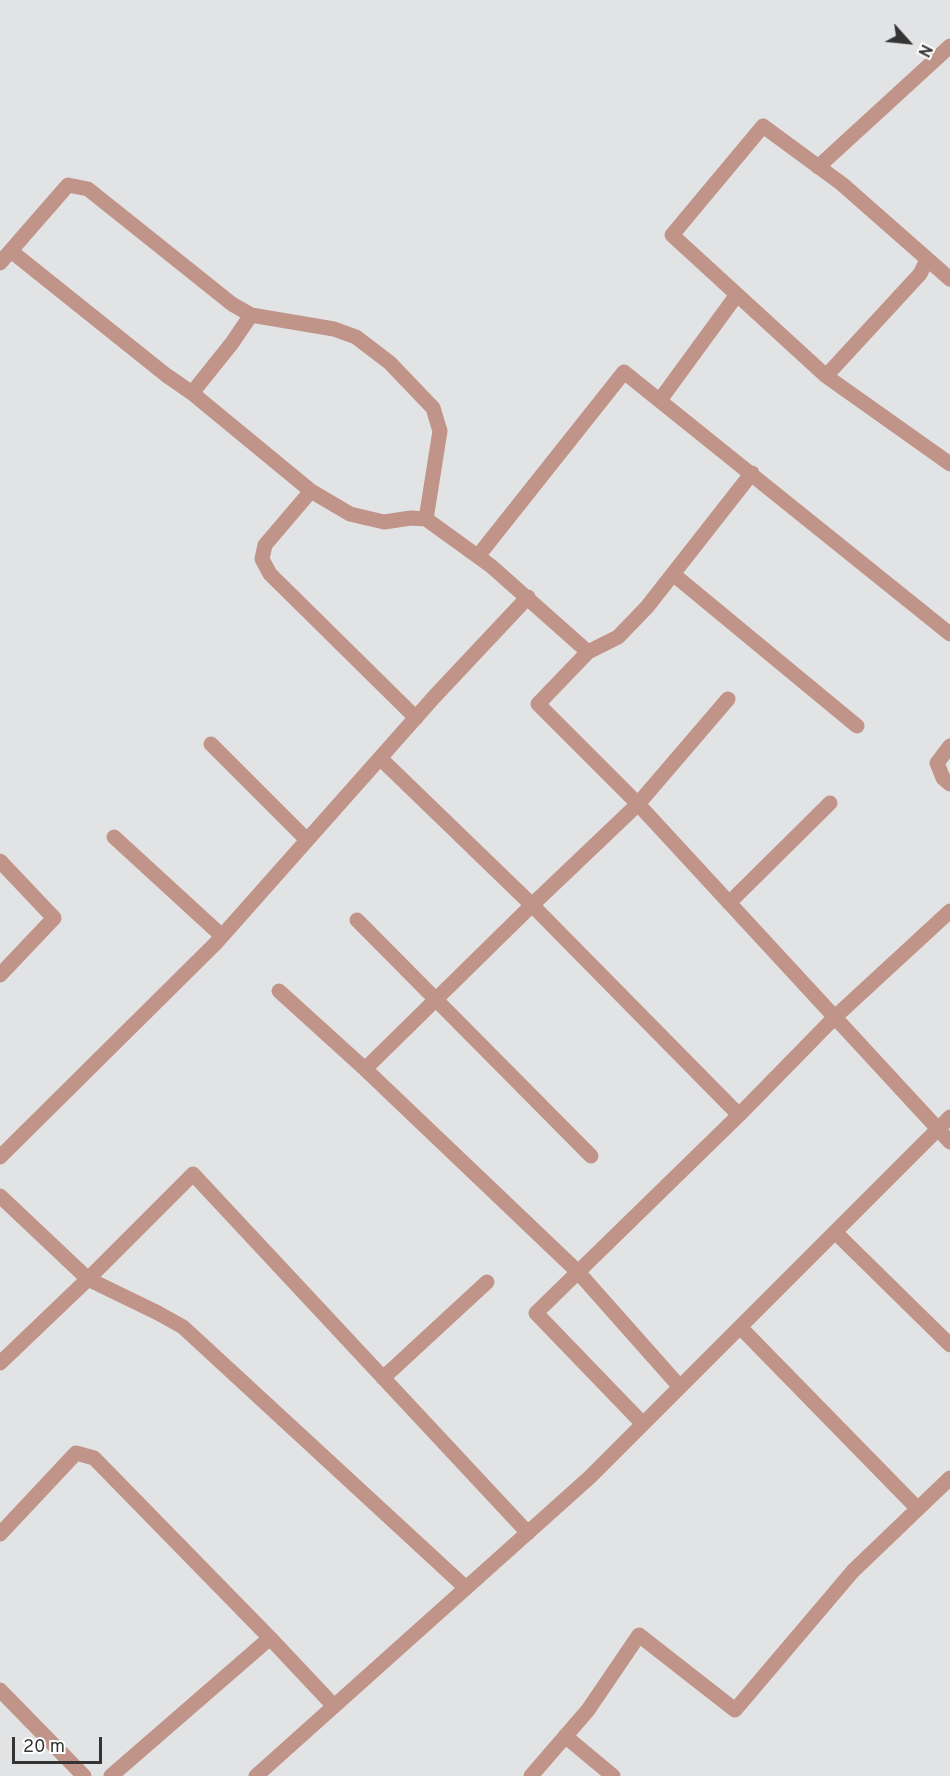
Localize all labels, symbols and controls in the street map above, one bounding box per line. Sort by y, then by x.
north arrow [878,12,938,72]
text: N [913,41,936,60]
scale bar [15,1725,105,1763]
text: 20 m [23,1736,65,1759]

